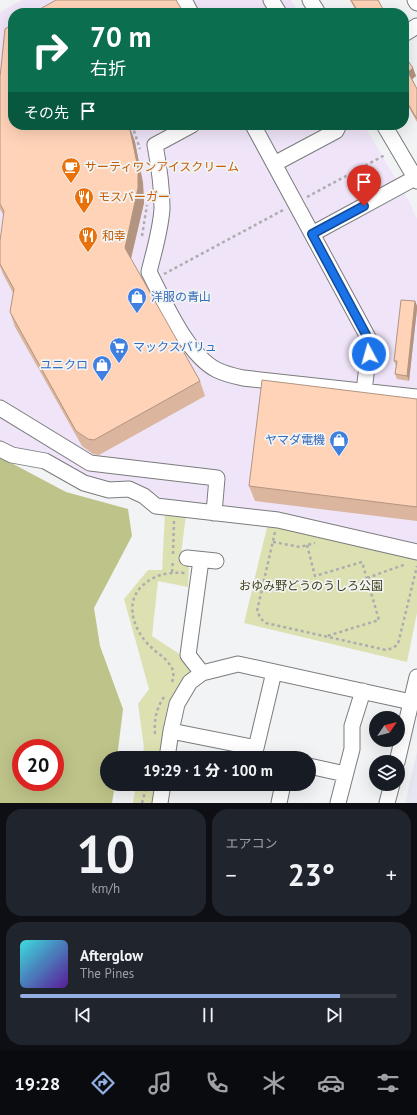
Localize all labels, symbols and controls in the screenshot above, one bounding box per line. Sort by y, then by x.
text: 70 m [90,18,151,55]
icon: right [24,24,76,76]
text: 右折 [90,57,126,80]
icon: arrive [77,100,99,122]
text: その先 [24,103,69,122]
cafe icon: サーティワンアイスクリーム [60,156,82,184]
place label: サーティワンアイスクリーム [85,159,239,174]
pin [347,165,381,206]
icon: arrive [353,171,375,193]
restaurant icon: モスバーガー [73,186,95,214]
place label: モスバーガー [98,189,170,204]
restaurant icon: 和幸 [77,225,99,253]
place label: 和幸 [102,228,126,243]
shop icon: 洋服の青山 [126,286,148,314]
place label: 洋服の青山 [151,289,211,304]
position arrow [348,333,390,375]
supermarket icon: マックスバリュ [108,336,130,364]
place label: マックスバリュ [133,339,217,354]
shop icon: ユニクロ [91,354,113,382]
place label: ユニクロ [40,357,88,372]
shop icon: ヤマダ電機 [328,429,350,457]
place label: ヤマダ電機 [265,432,325,447]
park label: おゆみ野どうのうしろ公園 [239,578,383,593]
north arrow [369,711,405,747]
map controls [369,711,405,791]
speed limit sign: 20 [12,739,64,791]
button: layers [369,755,405,791]
text: 19:29 · 1 分 · 100 m [143,761,273,780]
text: 10 [76,820,135,887]
text: エアコン [226,835,278,852]
text: 23° [288,855,335,894]
text: − [226,861,237,889]
text: + [386,861,397,889]
text: km/h [92,880,120,897]
text: Afterglow [80,946,143,965]
text: The Pines [80,965,134,982]
icon: previous [72,1004,94,1026]
icon: pause [197,1004,219,1026]
icon: next [323,1004,345,1026]
icon: directions [89,1069,117,1097]
icon: music [146,1069,174,1097]
icon: phone [203,1069,231,1097]
icon: climate [260,1069,288,1097]
icon: car [317,1069,345,1097]
icon: filters [374,1069,402,1097]
text: 19:28 [15,1072,60,1095]

